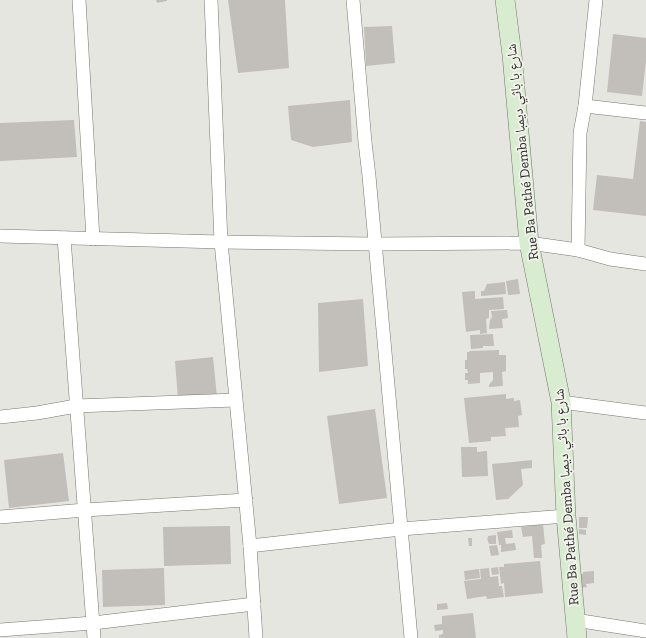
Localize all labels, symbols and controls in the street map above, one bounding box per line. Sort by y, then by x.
street label: Rue Ba Pathé Demba شارع با باثي ديمبا [503,43,545,261]
street label: Rue Ba Pathé Demba شارع با باثي ديمبا [550,388,585,606]

